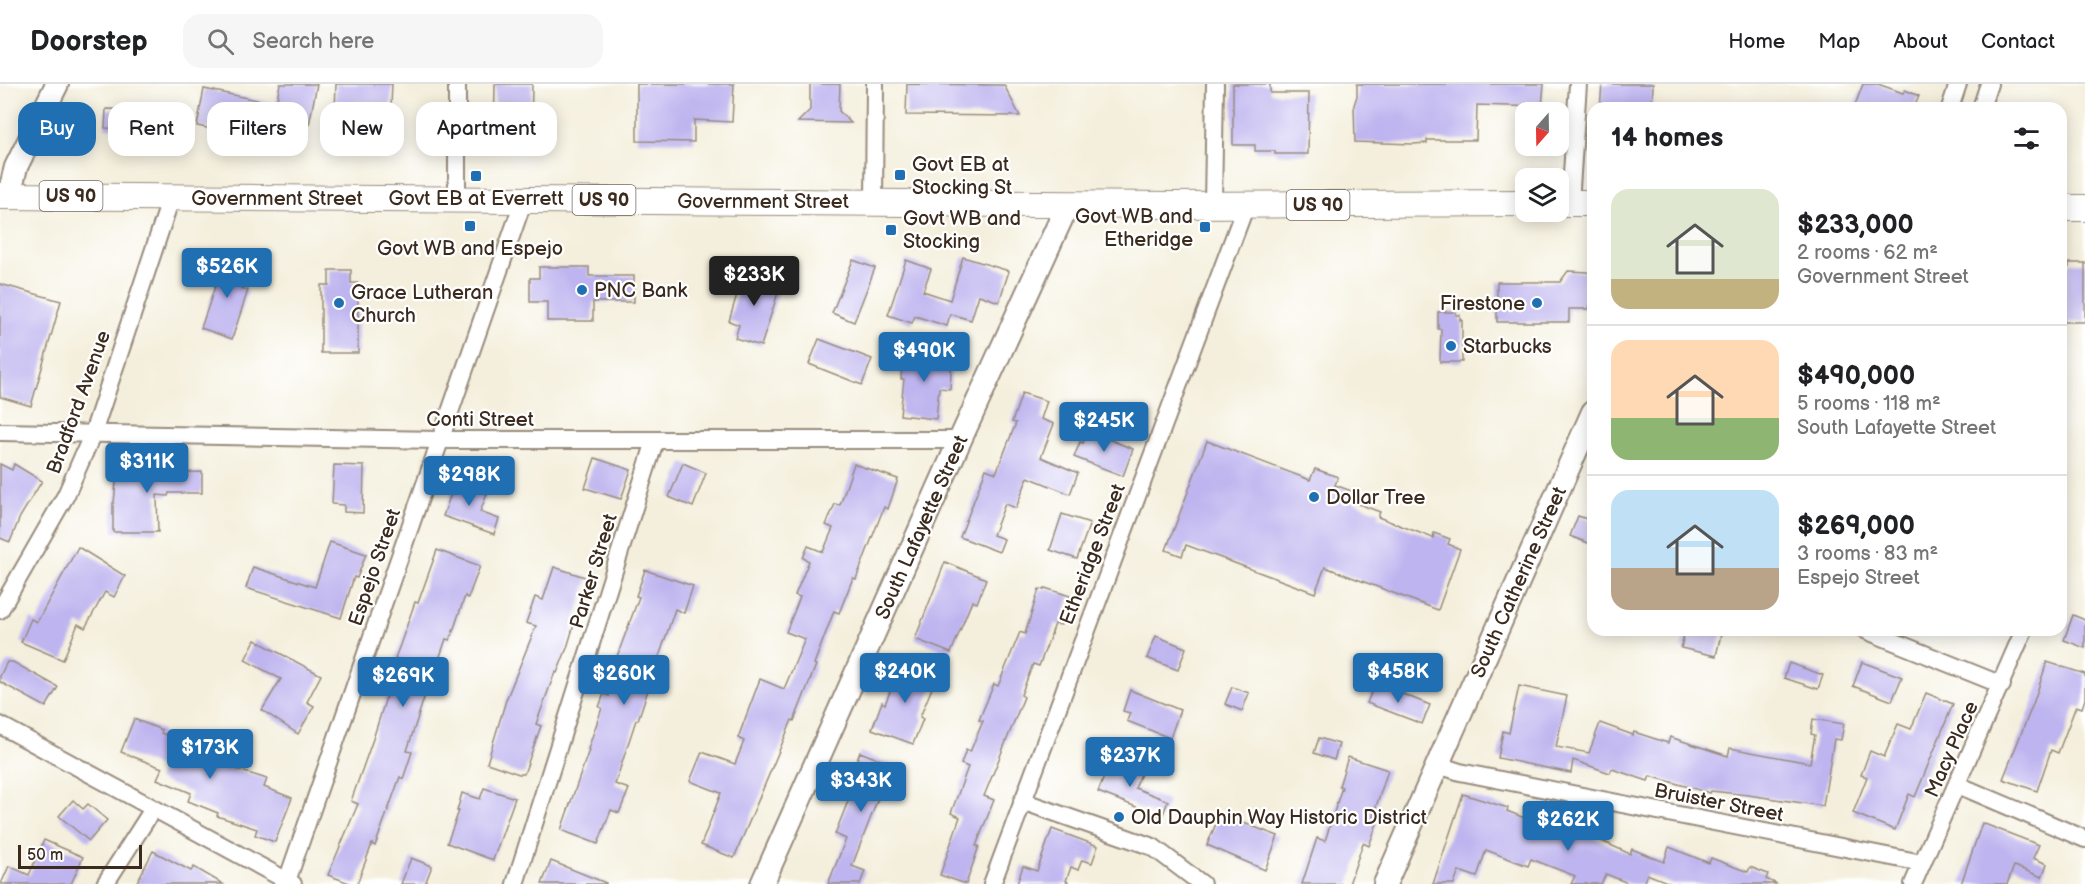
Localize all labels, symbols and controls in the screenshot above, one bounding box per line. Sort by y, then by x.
search box [183,14,603,68]
text: Doorstep [30,25,147,58]
icon: search [204,25,237,58]
text: Search here [252,28,374,55]
text: Home [1728,29,1785,54]
text: Map [1818,29,1860,54]
text: About [1893,29,1948,54]
text: Contact [1981,29,2055,54]
chip: Buy [18,102,96,156]
chip: Rent [108,102,195,156]
chip: Filters [207,102,308,156]
chip: New [320,102,404,156]
chip: Apartment [416,102,557,156]
north arrow [1515,102,1569,156]
map controls [1515,102,1569,222]
icon: filters [2010,122,2043,155]
text: 14 homes [1611,123,1723,154]
place label: Govt EB at Stocking St [912,153,1012,200]
marker: Govt EB at Stocking St [893,168,907,182]
button: layers [1515,168,1569,222]
marker: Govt EB at Everrett [469,169,483,183]
road number: US 90 [40,181,103,211]
road number: US 90 [572,185,636,215]
street label: Government Street [191,187,363,211]
place label: Govt EB at Everrett [388,187,564,211]
street label: Government Street [677,190,849,214]
road number: US 90 [1286,190,1350,220]
place label: Govt WB and Etheridge [1075,205,1193,252]
place label: Govt WB and Stocking [903,207,1021,254]
text: $233,000 [1797,210,1914,241]
icon: home [1659,213,1731,285]
marker: Govt WB and Espejo [463,219,477,233]
marker: Govt WB and Etheridge [1198,220,1212,234]
marker: Govt WB and Stocking [884,223,898,237]
place label: Govt WB and Espejo [377,237,563,261]
text: 2 rooms · 62 m² [1797,241,1938,265]
pin: $526K [185,248,269,299]
text: $526K [196,255,258,279]
pin: $233K [712,256,796,307]
text: $233K [723,263,785,287]
text: Government Street [1797,265,1969,289]
place label: PNC Bank [594,279,688,303]
place label: Grace Lutheran Church [351,281,493,328]
marker: PNC Bank [575,283,589,297]
place label: Firestone [1440,292,1525,316]
marker: Grace Lutheran Church [332,296,346,310]
marker: Firestone [1530,296,1544,310]
street label: Bradford Avenue [42,327,116,477]
pin: $490K [882,332,966,383]
place label: Starbucks [1463,335,1552,359]
text: $490K [893,339,955,363]
marker: Starbucks [1444,339,1458,353]
text: $490,000 [1797,361,1915,392]
icon: home [1659,364,1731,436]
text: 5 rooms · 118 m² [1797,392,1941,416]
pin: $245K [1062,402,1146,453]
street label: Conti Street [426,408,534,432]
text: $245K [1073,409,1135,433]
text: South Lafayette Street [1797,416,1996,440]
street label: South Lafayette Street [870,432,973,623]
pin: $311K [105,443,189,494]
text: $311K [119,450,175,474]
pin: $298K [427,456,511,507]
text: $298K [438,463,500,487]
street label: Etheridge Street [1055,481,1131,628]
street label: South Catherine Street [1466,483,1572,682]
place label: Dollar Tree [1326,486,1425,510]
marker: Dollar Tree [1307,490,1321,504]
street label: Espejo Street [344,505,406,629]
street label: Parker Street [565,511,623,632]
text: $269,000 [1797,511,1915,542]
icon: home [1659,514,1731,586]
text: 3 rooms · 83 m² [1797,542,1938,566]
text: Espejo Street [1797,566,1920,590]
pin: $240K [863,653,947,704]
pin: $458K [1356,653,1440,704]
pin: $260K [582,655,666,706]
pin: $269K [361,657,445,708]
text: $240K [874,660,936,684]
text: $458K [1367,660,1429,684]
text: $260K [592,662,656,686]
text: $269K [372,664,434,688]
street label: Macy Place [1920,697,1984,801]
pin: $173K [168,729,252,780]
text: $173K [181,736,239,760]
pin: $237K [1088,737,1172,788]
text: $237K [1100,744,1160,768]
pin: $343K [819,762,903,813]
text: $343K [830,769,892,793]
street label: Bruister Street [1652,779,1785,827]
pin: $262K [1526,801,1610,852]
place label: Old Dauphin Way Historic District [1131,806,1427,830]
text: $262K [1537,808,1599,832]
marker: Old Dauphin Way Historic District [1112,810,1126,824]
scale bar [18,842,142,870]
text: 50 m [27,846,63,865]

